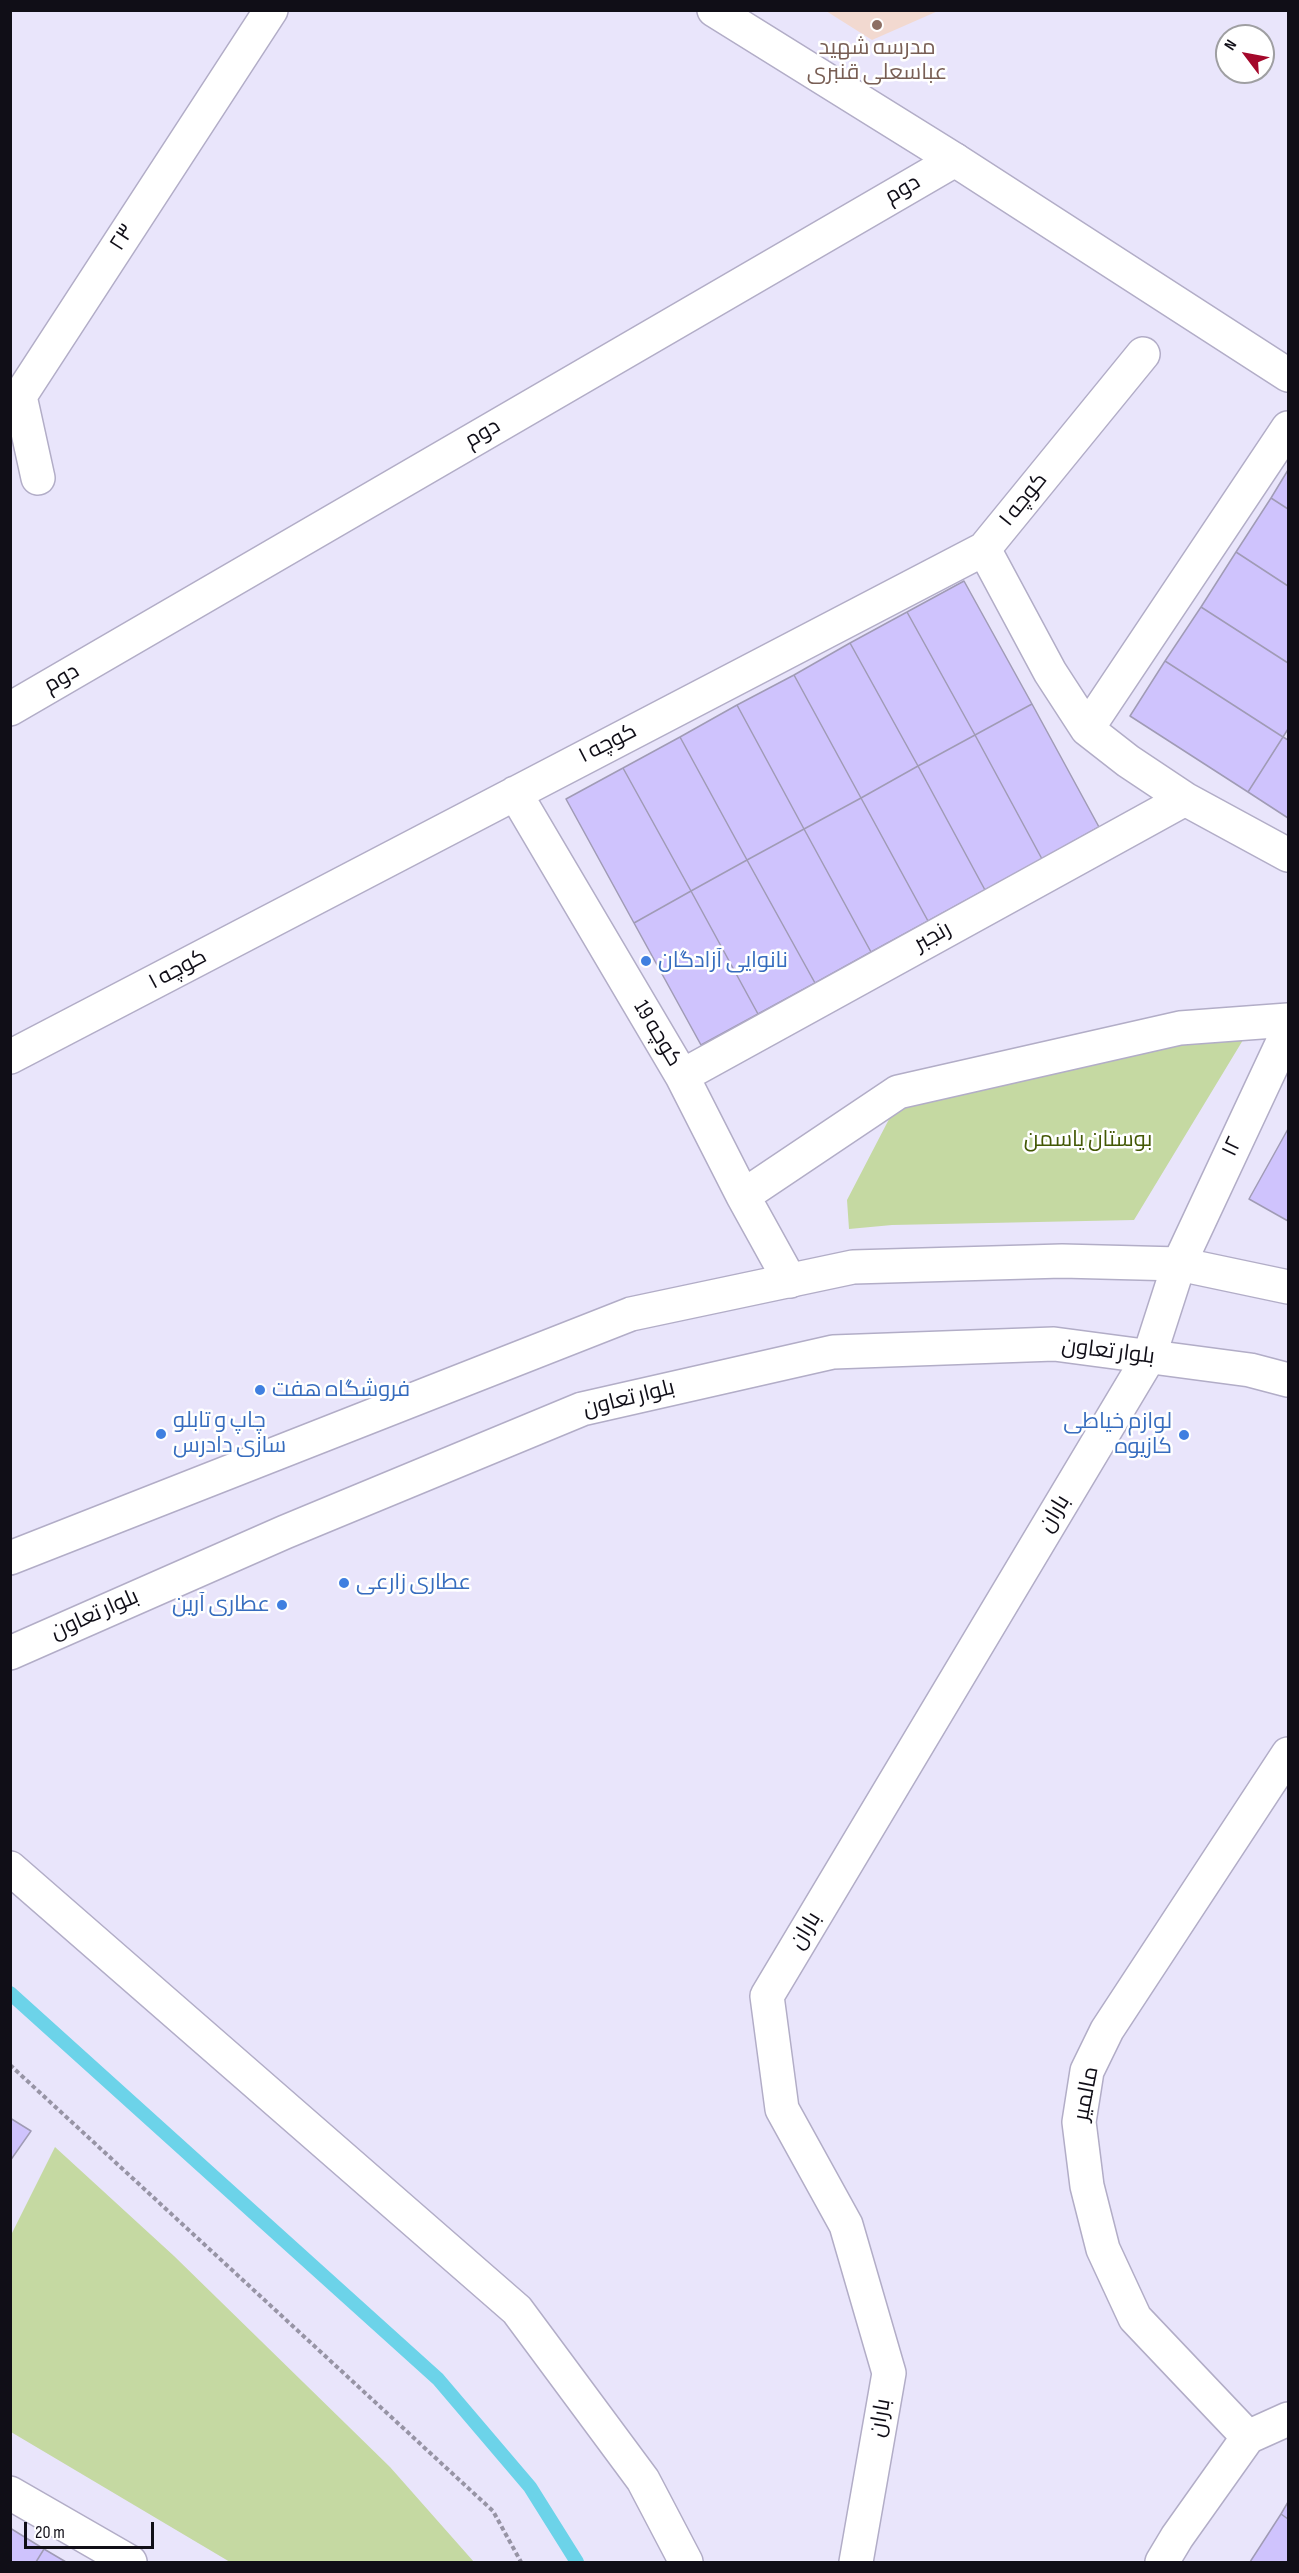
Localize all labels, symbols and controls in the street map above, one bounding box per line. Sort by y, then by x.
marker: مدرسه شهید عباسعلی قنبری [870,18,884,32]
north arrow [1215,24,1275,84]
place label: مدرسه شهید عباسعلی قنبری [807,35,947,86]
text: N [1221,37,1241,54]
street label: دوم [881,169,925,211]
street label: ۲۳ [105,220,141,256]
street label: دوم [461,413,505,455]
street label: کوچه ۱ [994,468,1054,532]
street label: دوم [40,658,84,700]
street label: کوچه ۱ [575,718,641,770]
street label: رنجبر [910,916,956,958]
street label: کوچه ۱ [145,944,211,996]
place label: نانوایی آزادگان [658,948,788,974]
marker: نانوایی آزادگان [639,954,653,968]
street label: کوچه 19 [627,996,687,1072]
park label: بوستان یاسمن [1024,1127,1152,1153]
street label: ۱۲ [1217,1133,1249,1161]
street label: بلوار تعاون [1060,1333,1156,1371]
street label: بلوار تعاون [580,1375,678,1423]
place label: فروشگاه هفت [272,1377,410,1403]
marker: فروشگاه هفت [253,1383,267,1397]
place label: چاپ و تابلو سازی دادرس [173,1408,286,1460]
place label: لوازم خیاطی کازیوه [1063,1409,1172,1460]
marker: چاپ و تابلو سازی دادرس [154,1427,168,1441]
marker: لوازم خیاطی کازیوه [1177,1428,1191,1442]
street label: باران [1034,1491,1076,1537]
place label: عطاری زارعی [356,1570,471,1596]
marker: عطاری زارعی [337,1576,351,1590]
street label: بلوار تعاون [47,1584,143,1646]
place label: عطاری آرین [172,1592,270,1618]
marker: عطاری آرین [275,1598,289,1612]
street label: باران [785,1908,827,1954]
street label: مالمیر [1069,2065,1105,2123]
street label: باران [865,2397,897,2439]
scale bar [27,2510,158,2548]
text: 20 m [35,2522,65,2543]

